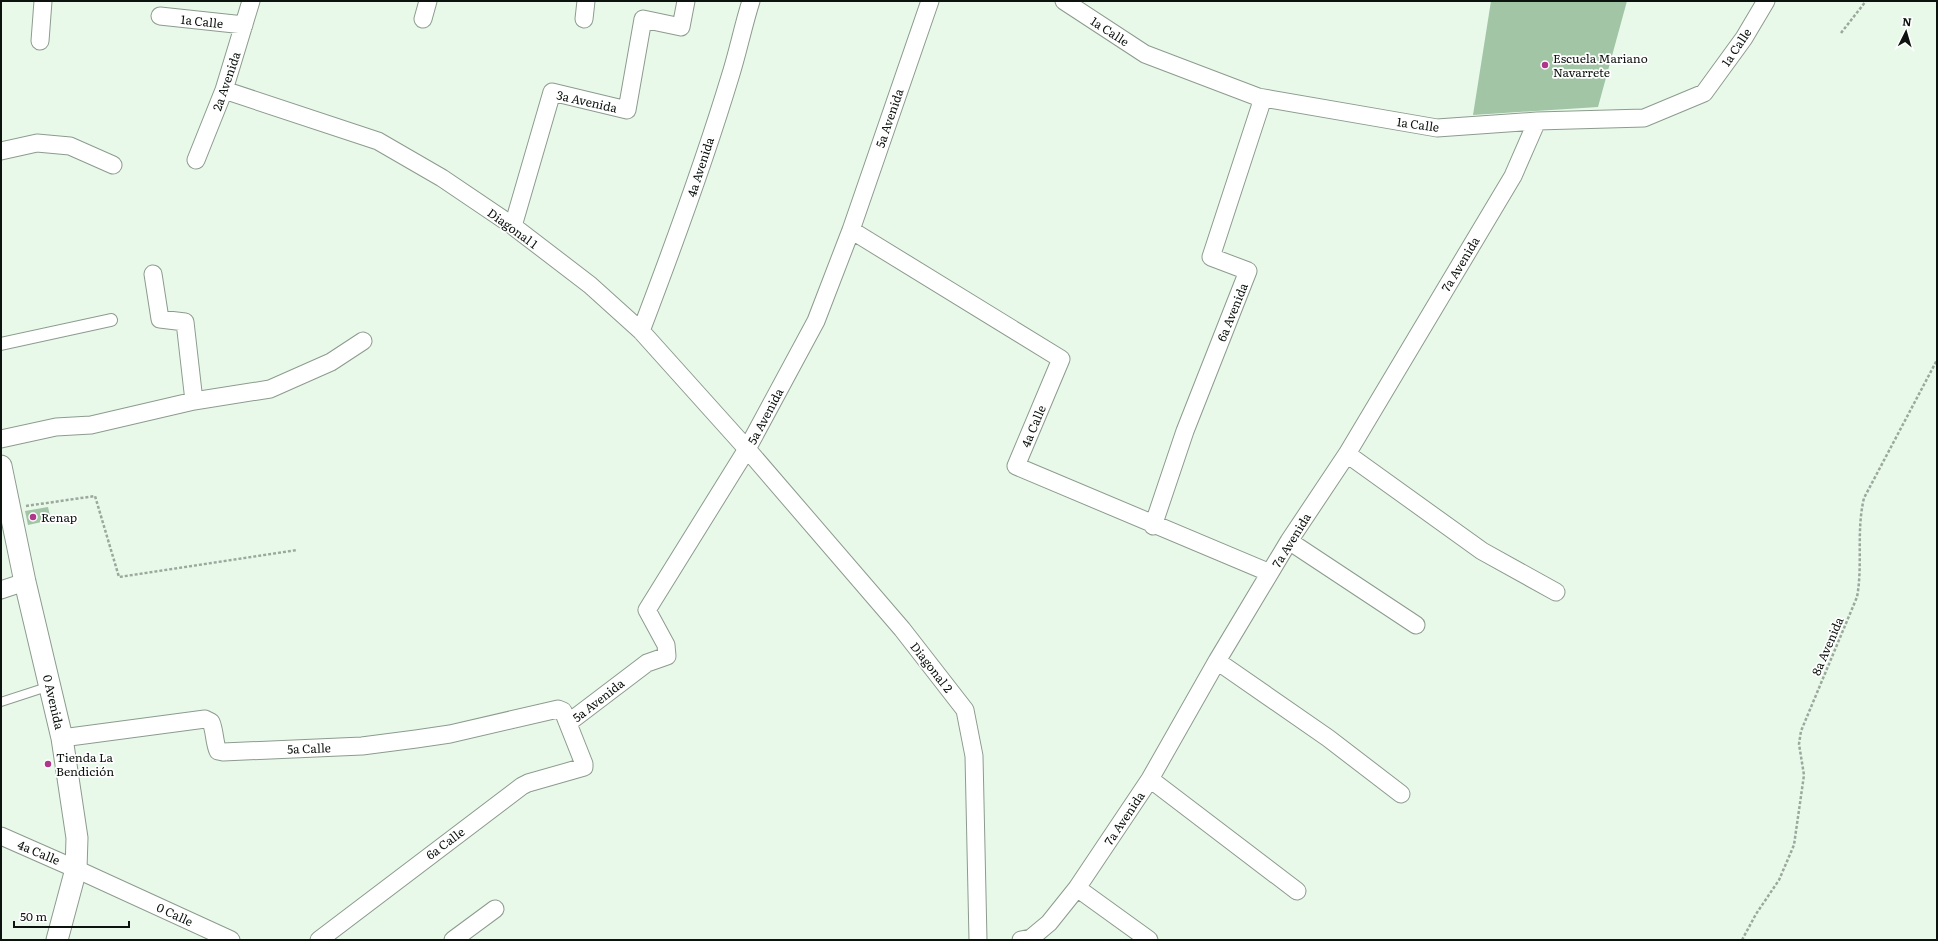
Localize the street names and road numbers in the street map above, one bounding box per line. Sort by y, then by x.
street label: 1a Calle [180,10,224,32]
street label: 1a Calle [1087,12,1133,50]
street label: 1a Calle [1717,24,1755,70]
street label: 2a Avenida [208,49,245,113]
street label: 3a Avenida [555,85,620,117]
street label: 5a Avenida [870,86,908,150]
street label: 1a Calle [1396,112,1440,136]
street label: 4a Avenida [682,134,718,199]
street label: Diagonal 1 [484,203,542,253]
street label: 7a Avenida [1436,233,1484,295]
street label: 6a Avenida [1212,280,1252,344]
street label: 5a Avenida [743,384,788,447]
street label: 4a Calle [1016,402,1050,450]
street label: 7a Avenida [1267,509,1315,571]
street label: 8a Avenida [1807,614,1848,678]
street label: Diagonal 2 [906,638,958,696]
street label: 0 Avenida [39,673,69,732]
street label: 5a Avenida [568,674,628,726]
street label: 5a Calle [287,738,331,758]
street label: 7a Avenida [1099,787,1149,848]
street label: 6a Calle [422,823,468,863]
street label: 4a Calle [15,835,63,869]
street label: 0 Calle [154,898,196,930]

